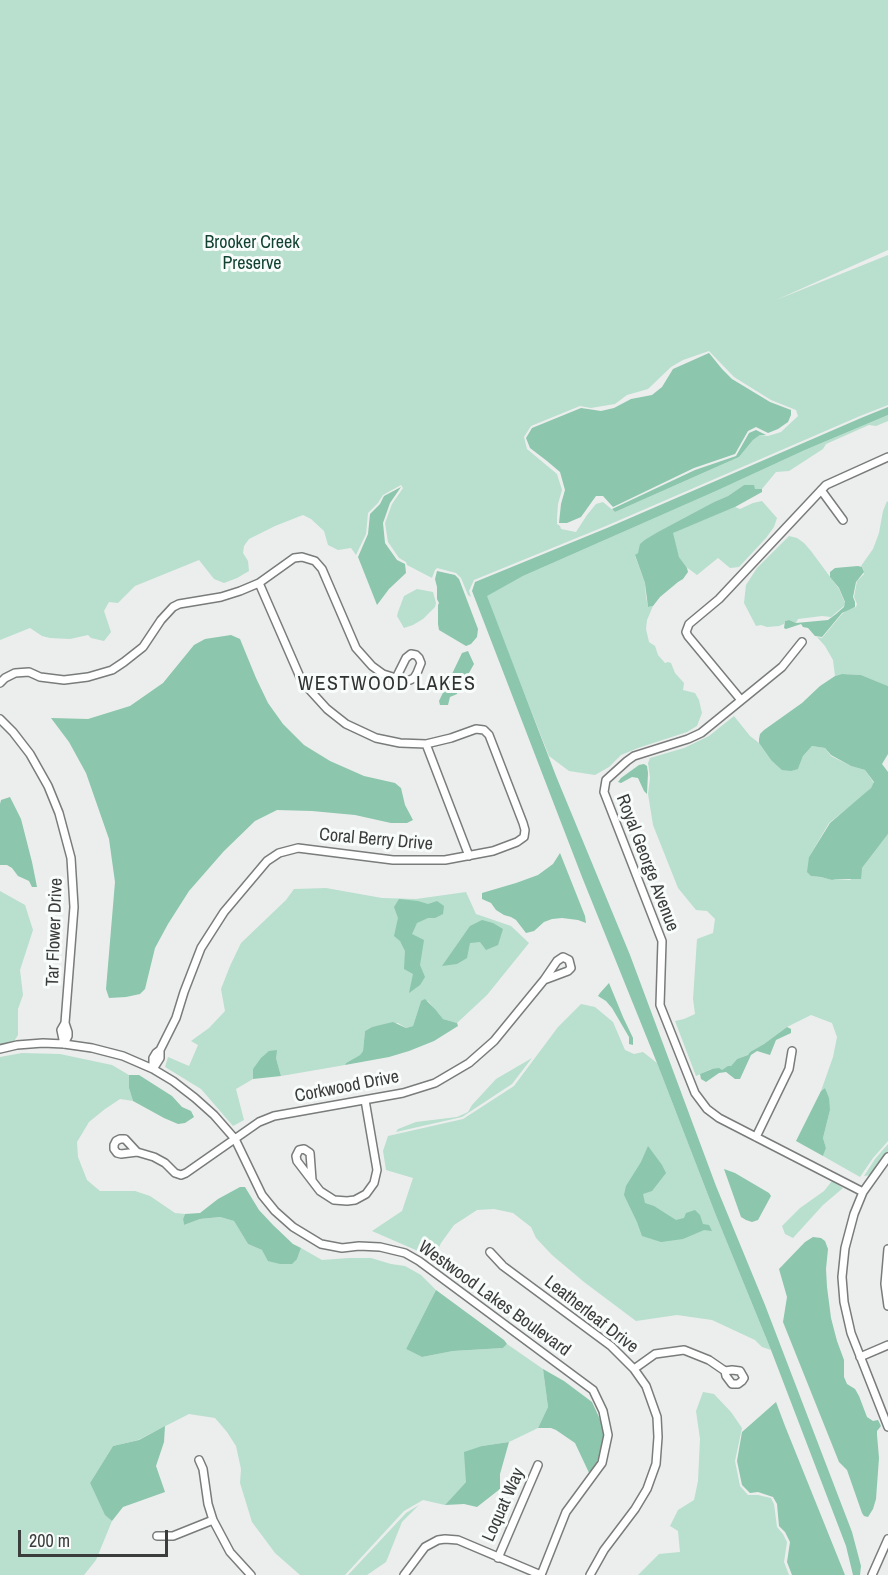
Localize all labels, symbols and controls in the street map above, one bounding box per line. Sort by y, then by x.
park label: Brooker Creek Preserve [204,232,300,274]
district label: WESTWOOD LAKES [298,673,476,697]
street label: Royal George Avenue [611,791,683,935]
street label: Coral Berry Drive [318,824,434,856]
street label: Tar Flower Drive [42,877,68,987]
street label: Corkwood Drive [293,1066,401,1108]
street label: Westwood Lakes Boulevard [414,1237,574,1361]
street label: Leatherleaf Drive [540,1272,642,1358]
street label: Loquat Way [478,1465,530,1545]
scale bar [21,1518,171,1556]
text: 200 m [29,1528,70,1553]

